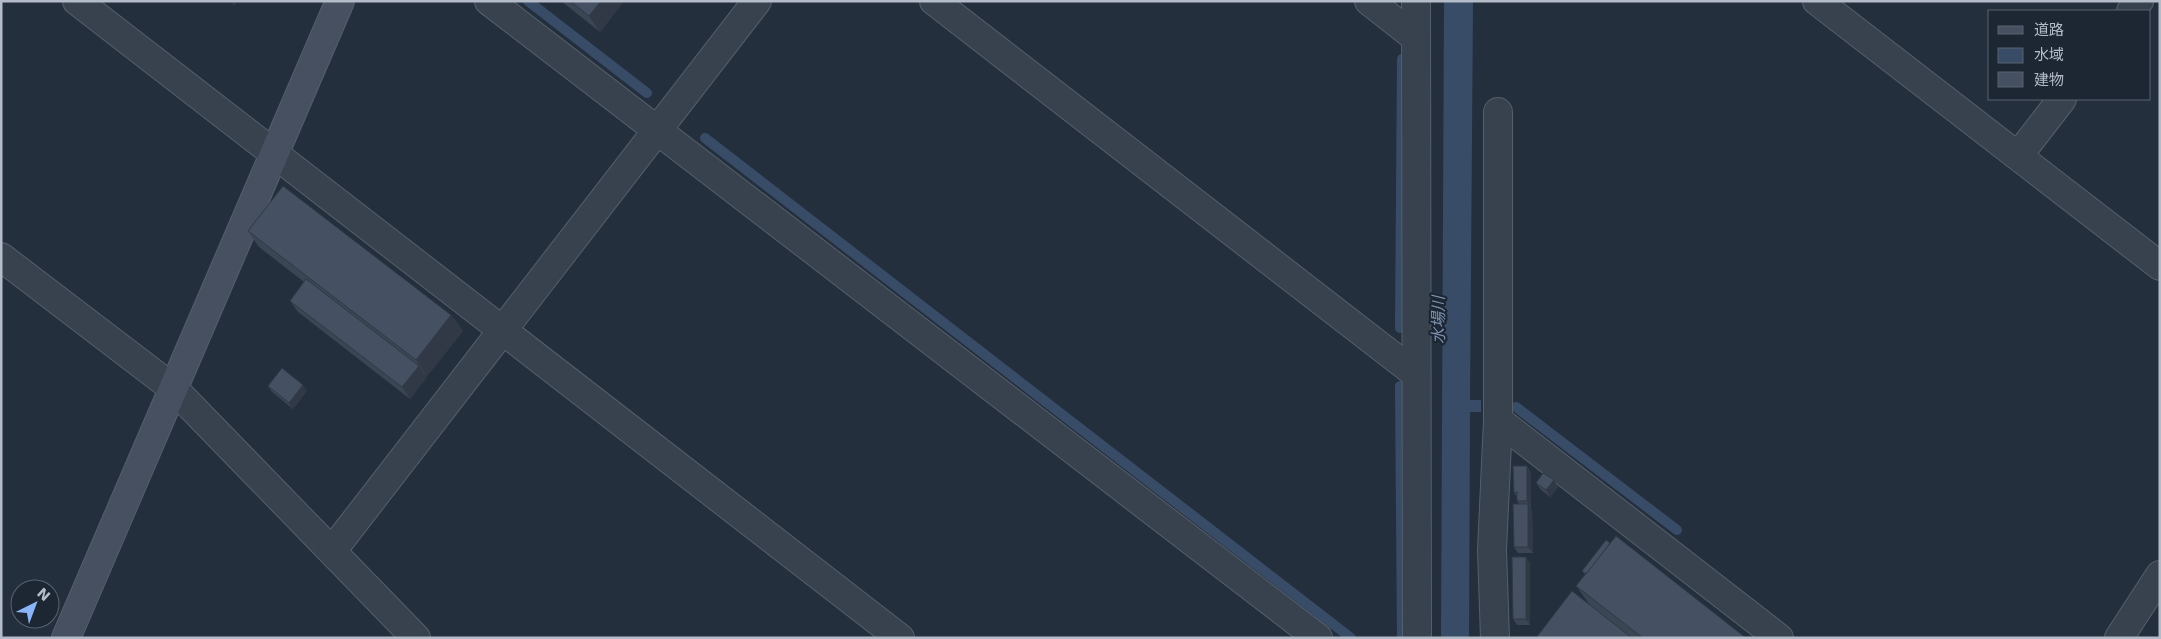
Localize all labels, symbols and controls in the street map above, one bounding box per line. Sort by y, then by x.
legend [1988,10,2151,100]
text: 道路 [2034,21,2064,39]
text: 水域 [2034,46,2064,64]
text: 建物 [2034,71,2064,89]
water label: 水場川 [1429,294,1448,344]
north arrow [10,579,60,629]
text: N [34,584,53,604]

